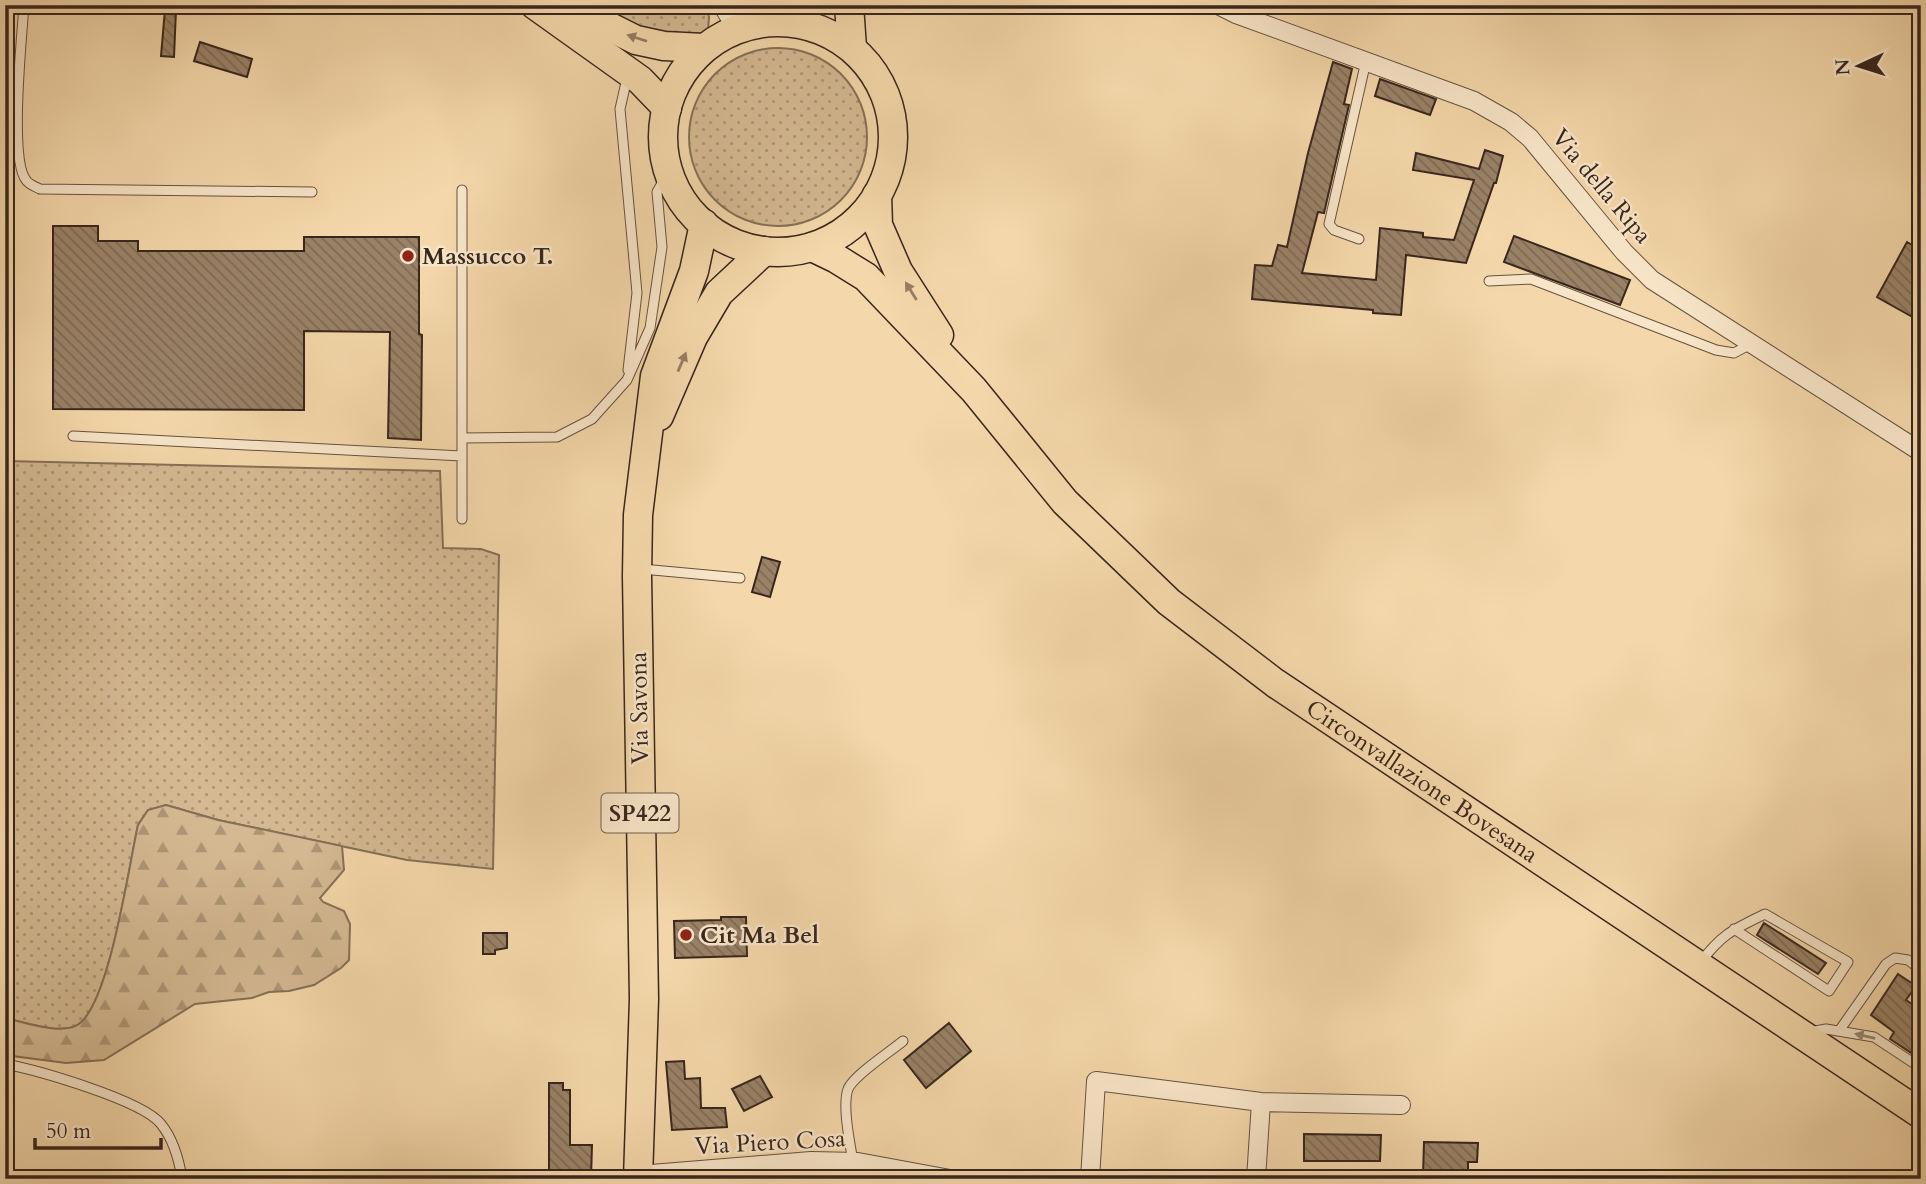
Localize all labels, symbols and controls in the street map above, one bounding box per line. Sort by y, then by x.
north arrow [1825,32,1895,102]
one-way arrow [627,33,648,43]
text: N [1829,57,1857,76]
street label: Via della Ripa [1544,122,1660,251]
place label: Massucco T. [422,240,553,273]
marker: Massucco T. [400,248,416,264]
one-way arrow [904,282,918,300]
one-way arrow [677,352,688,373]
street label: Via Savona [622,651,657,765]
street label: Circonvallazione Bovesana [1299,692,1545,871]
road number: SP422 [602,793,678,832]
place label: Cit Ma Bel [700,919,819,952]
marker: Cit Ma Bel [678,927,694,943]
one-way arrow [1854,1030,1876,1041]
scale bar [35,1107,161,1151]
text: 50 m [46,1117,91,1146]
street label: Via Piero Cosa [694,1122,847,1163]

